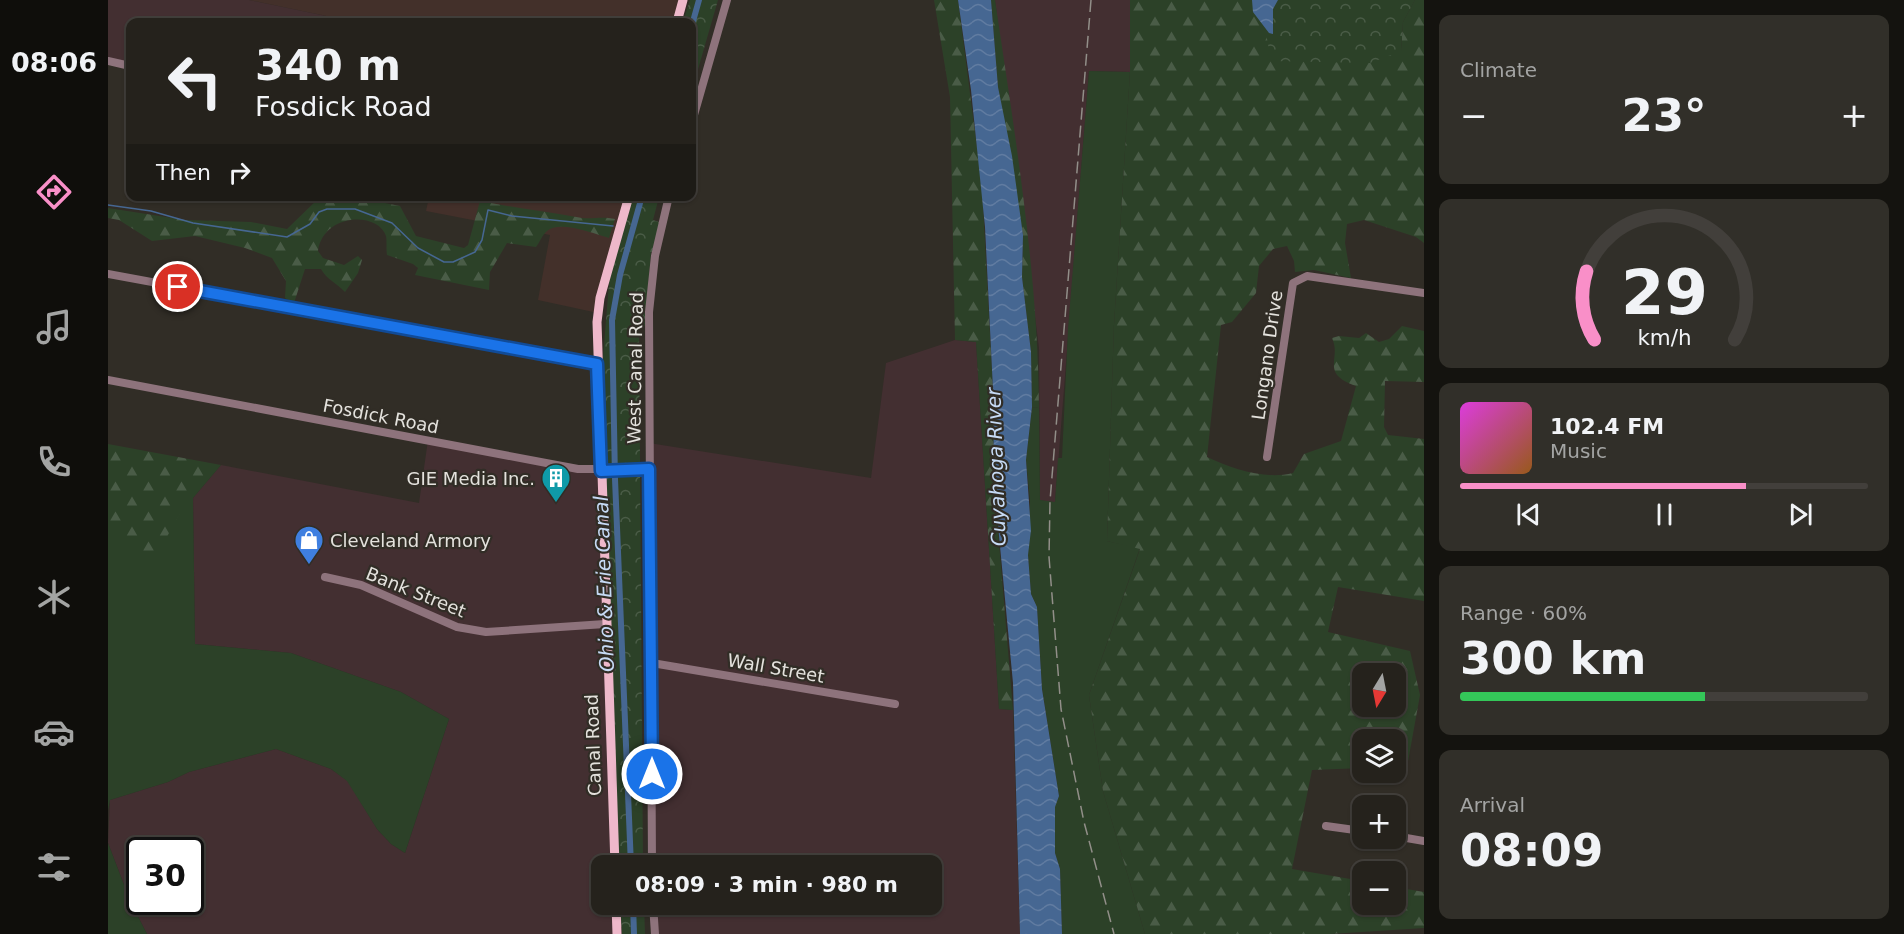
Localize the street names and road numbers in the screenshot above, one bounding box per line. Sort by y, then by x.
street label: Longano Drive [1248,289,1286,421]
street label: West Canal Road [623,292,647,444]
street label: Fosdick Road [321,394,441,438]
street label: Bank Street [363,562,469,622]
street label: Wall Street [726,649,826,687]
street label: Canal Road [581,694,605,796]

